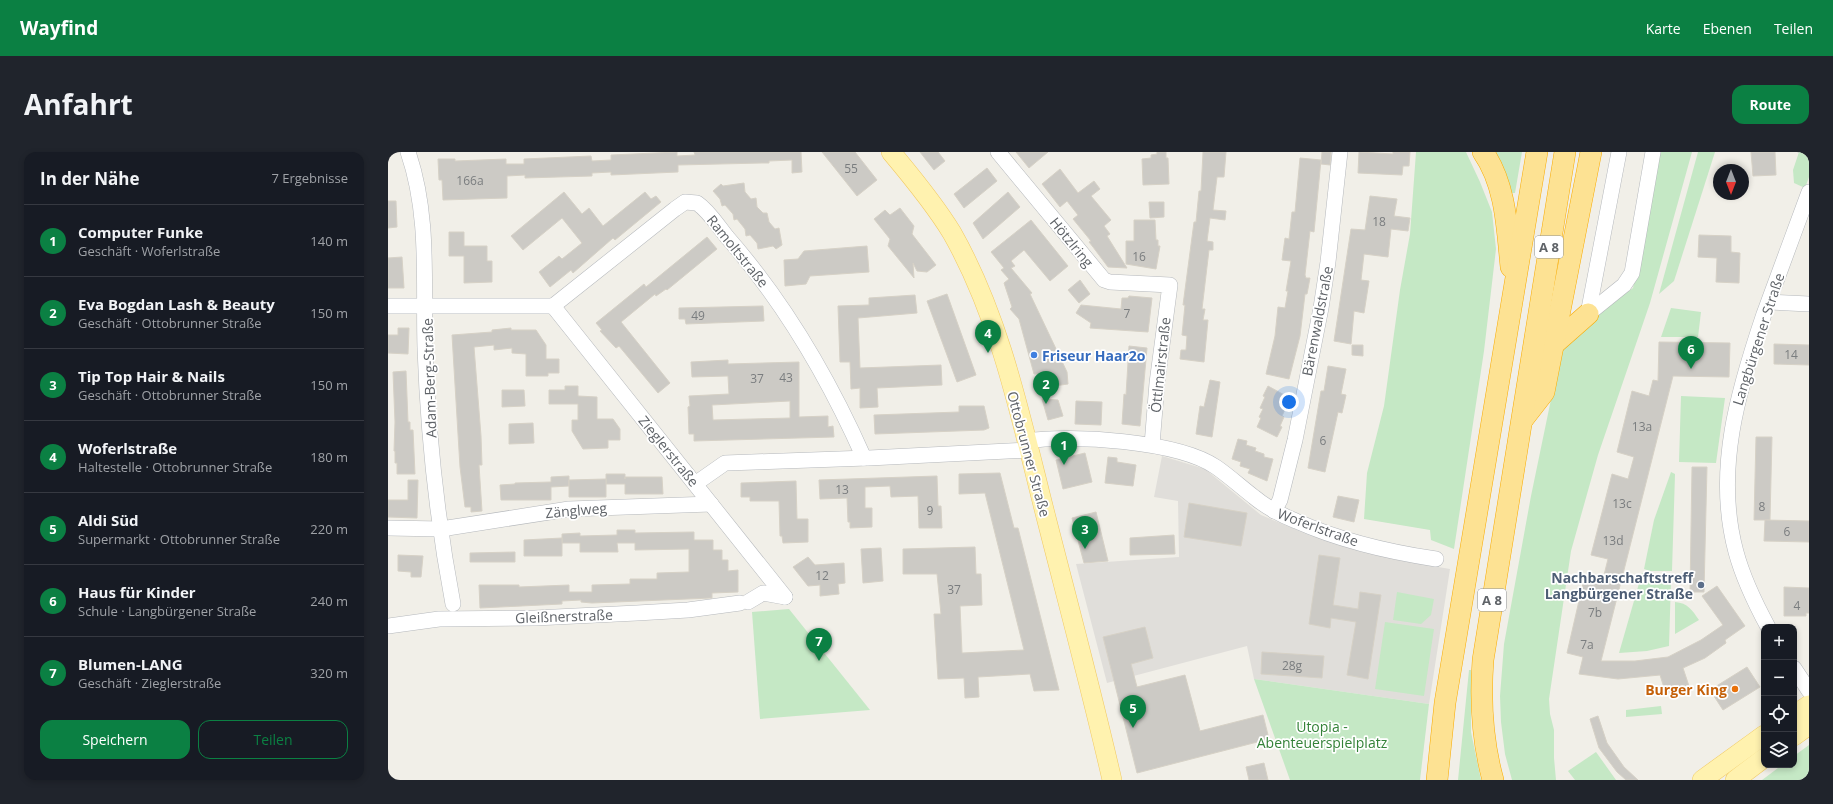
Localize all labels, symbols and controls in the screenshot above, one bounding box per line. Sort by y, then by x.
text: Wayfind [20,15,98,41]
text: Karte [1646,19,1681,38]
text: Ebenen [1703,19,1752,38]
text: Teilen [1774,19,1813,38]
text: Anfahrt [24,85,133,123]
button: Route [1732,85,1809,124]
house number: 55 [844,160,858,177]
north arrow [1713,164,1749,200]
text: In der Nähe [40,167,139,190]
text: 7 Ergebnisse [271,169,348,187]
house number: 166a [456,172,484,189]
street label: Ramoltstraße [703,211,773,291]
street label: Hötzlring [1046,213,1098,271]
house number: 18 [1372,213,1386,230]
text: Computer Funke [78,222,203,242]
text: 1 [49,232,57,250]
text: 140 m [310,232,348,250]
road number: A 8 [1535,236,1563,258]
text: Geschäft · Woferlstraße [78,242,220,260]
house number: 16 [1132,248,1146,265]
street label: Bärenwaldstraße [1297,264,1337,378]
street label: Langbürgener Straße [1728,270,1788,408]
text: Eva Bogdan Lash & Beauty [78,294,275,314]
text: 2 [49,304,57,322]
text: 150 m [310,304,348,322]
house number: 7 [1124,305,1131,322]
house number: 49 [691,307,705,324]
text: Geschäft · Ottobrunner Straße [78,314,262,332]
street label: Öttlmairstraße [1146,316,1174,414]
street label: Adam-Berg-Straße [417,318,441,438]
pin: 4 [975,320,1001,353]
pin: 6 [1678,336,1704,369]
place label: Friseur Haar2o [1042,346,1146,365]
house number: 14 [1784,346,1798,363]
marker: Friseur Haar2o [1029,350,1039,360]
text: Tip Top Hair & Nails [78,366,225,386]
house number: 43 [779,369,793,386]
house number: 37 [750,370,764,387]
pin: 2 [1033,371,1059,404]
text: 3 [49,376,57,394]
text: 150 m [310,376,348,394]
text: Geschäft · Ottobrunner Straße [78,386,262,404]
street label: Ottobrunner Straße [1003,389,1055,519]
your location [1279,392,1299,412]
street label: Zieglerstraße [635,412,703,490]
house number: 13a [1632,418,1652,435]
pin: 1 [1051,432,1077,465]
house number: 6 [1320,432,1327,449]
text: Woferlstraße [78,438,177,458]
text: 4 [49,448,57,466]
text: 180 m [310,448,348,466]
text: Haltestelle · Ottobrunner Straße [78,458,272,476]
house number: 13 [835,481,849,498]
house number: 13c [1612,495,1632,512]
street label: Zänglweg [544,498,608,522]
house number: 8 [1759,498,1766,515]
house number: 9 [927,502,934,519]
street label: Woferlstraße [1275,504,1361,550]
text: Aldi Süd [78,510,139,530]
pin: 3 [1072,516,1098,549]
text: 5 [49,520,57,538]
text: 220 m [310,520,348,538]
house number: 6 [1784,523,1791,540]
text: Supermarkt · Ottobrunner Straße [78,530,280,548]
house number: 13d [1602,532,1624,549]
house number: 12 [815,567,829,584]
place label: Nachbarschaftstreff Langbürgener Straße [1545,568,1694,603]
marker: Nachbarschaftstreff Langbürgener Straße [1696,580,1706,590]
house number: 37 [947,581,961,598]
text: Haus für Kinder [78,582,196,602]
road number: A 8 [1478,589,1506,611]
text: 6 [49,592,57,610]
text: 240 m [310,592,348,610]
house number: 4 [1794,597,1801,614]
text: Schule · Langbürgener Straße [78,602,256,620]
house number: 7b [1588,604,1602,621]
street label: Gleißnerstraße [515,605,613,627]
map controls [1761,624,1797,768]
button: + [1761,624,1797,660]
pin: 7 [806,628,832,661]
house number: 7a [1580,636,1594,653]
text: Blumen-LANG [78,654,183,674]
house number: 28g [1282,657,1303,674]
button: − [1761,660,1797,696]
text: 7 [49,664,57,682]
text: 320 m [310,664,348,682]
text: Geschäft · Zieglerstraße [78,674,221,692]
place label: Burger King [1645,680,1727,699]
marker: Burger King [1730,684,1740,694]
pin: 5 [1120,695,1146,728]
button: locate [1761,696,1797,732]
park label: Utopia - Abenteuerspielplatz [1257,717,1388,752]
button: Speichern [40,720,190,759]
button: Teilen [198,720,348,759]
button: layers [1761,732,1797,768]

